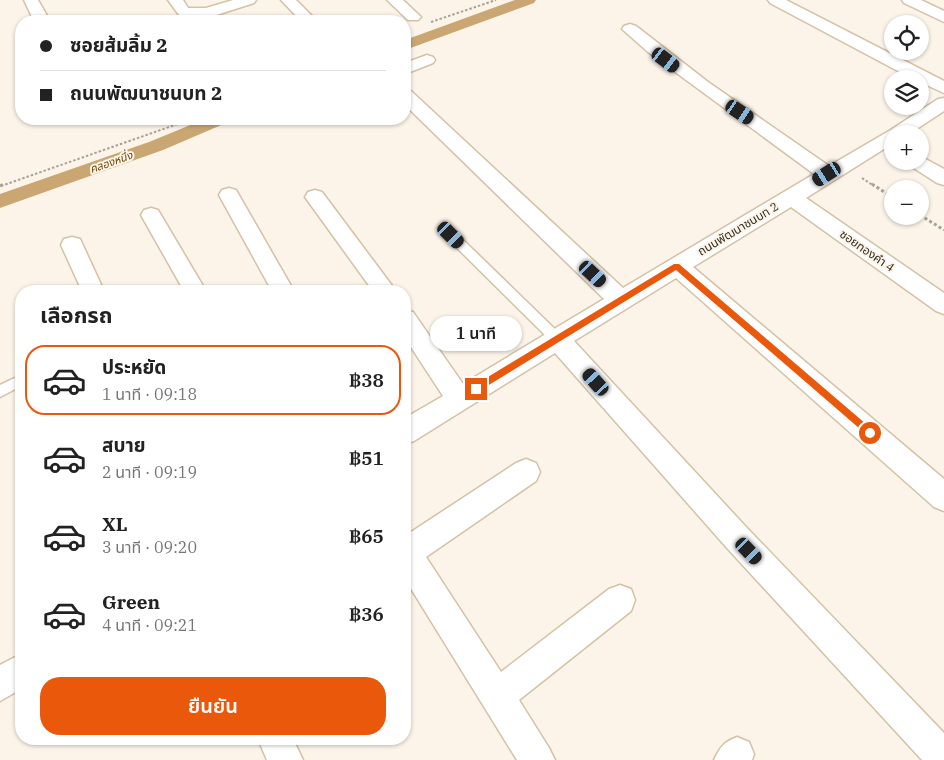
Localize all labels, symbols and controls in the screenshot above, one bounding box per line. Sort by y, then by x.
map controls [884,15,929,225]
button: locate [884,15,929,60]
text: ซอยส้มลิ้ม 2 [70,33,168,57]
car [649,45,682,75]
button: layers [884,70,929,115]
text: ถนนพัฒนาชนบท 2 [70,81,222,105]
car [723,97,756,127]
button: + [884,125,929,170]
water label: คลองหนึ่ง [87,147,135,176]
car [810,160,843,188]
button: − [884,180,929,225]
street label: ถนนพัฒนาชนบท 2 [695,198,781,259]
car [435,219,466,251]
street label: ซอยทองคำ 4 [837,226,898,275]
car [576,258,609,290]
text: เลือกรถ [40,300,113,329]
callout: 1 นาที [430,316,522,352]
text: 1 นาที [456,323,496,343]
text: ประหยัด [102,355,166,379]
icon: car [42,358,87,403]
car [580,366,611,398]
text: ฿38 [349,368,384,392]
route end [465,378,487,400]
text: 1 นาที · 09:18 [102,384,197,404]
route start [859,422,881,444]
text: สบาย [102,433,146,457]
icon: car [42,436,87,481]
text: ฿51 [349,446,384,470]
text: 2 นาที · 09:19 [102,462,197,482]
text: XL [102,512,128,536]
icon: car [42,514,87,559]
text: ฿65 [349,524,384,548]
car [733,535,764,567]
text: 3 นาที · 09:20 [102,537,197,557]
text: Green [102,590,160,614]
icon: car [42,592,87,637]
text: ฿36 [349,602,384,626]
text: 4 นาที · 09:21 [102,615,197,635]
button: ยืนยัน [40,677,386,735]

